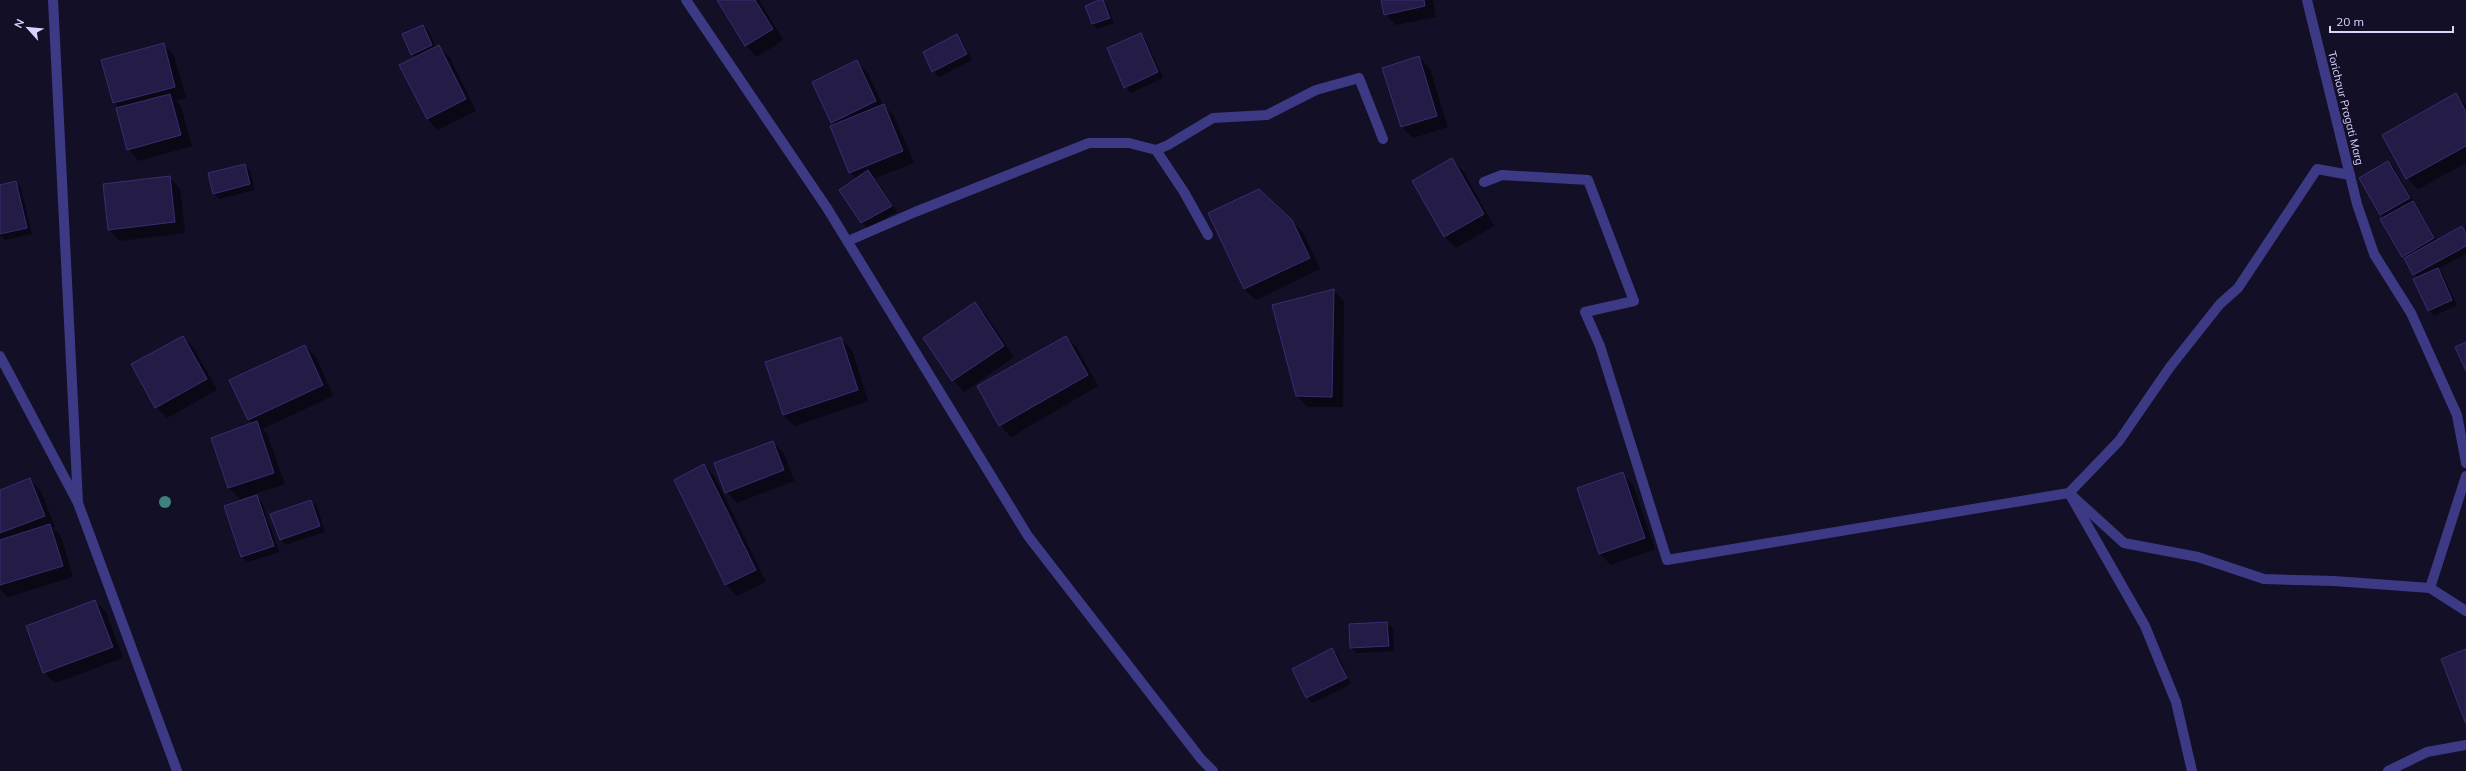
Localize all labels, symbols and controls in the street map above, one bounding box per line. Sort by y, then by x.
north arrow [8,8,48,48]
scale bar [2330,8,2453,34]
text: 20 m [2336,14,2364,29]
text: N [11,17,27,30]
street label: Torichaur Pragati Marg [2325,49,2367,167]

